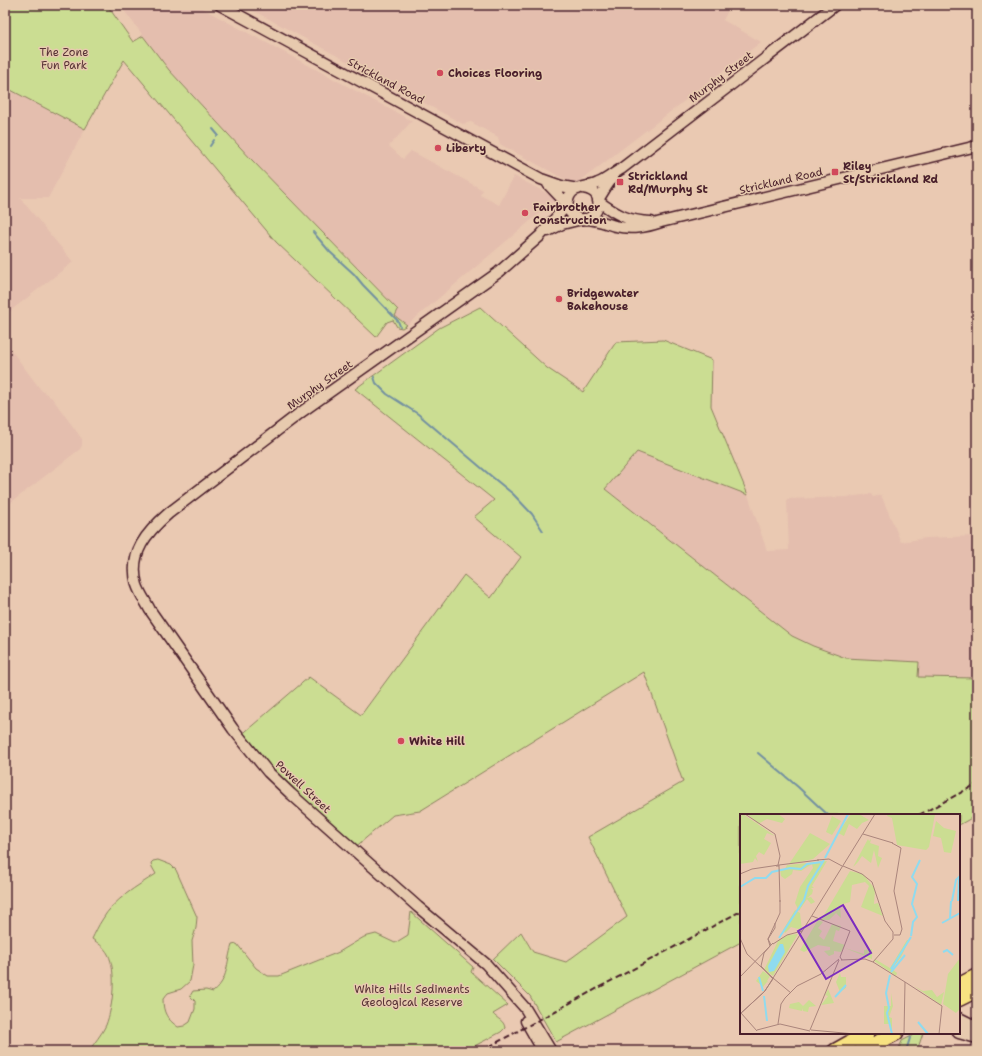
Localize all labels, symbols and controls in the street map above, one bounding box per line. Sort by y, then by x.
park label: The Zone Fun Park [40,45,88,73]
street label: Murphy Street [686,48,756,106]
street label: Strickland Road [345,54,427,108]
place label: Choices Flooring [448,66,542,81]
marker: Choices Flooring [435,68,445,78]
place label: Liberty [446,141,487,156]
marker: Liberty [433,143,443,153]
place label: Riley St/Strickland Rd [843,159,939,187]
street label: Strickland Road [738,164,824,198]
marker: Riley St/Strickland Rd [830,167,840,177]
place label: Strickland Rd/Murphy St [628,169,709,197]
marker: Strickland Rd/Murphy St [615,177,625,187]
place label: Fairbrother Construction [533,200,607,228]
marker: Fairbrother Construction [520,208,530,218]
place label: Bridgewater Bakehouse [567,286,639,314]
marker: Bridgewater Bakehouse [554,294,564,304]
street label: Murphy Street [284,357,356,413]
place label: White Hill [409,734,465,749]
marker: White Hill [396,736,406,746]
street label: Powell Street [272,757,334,817]
inset map [740,814,960,1034]
park label: White Hills Sediments Geological Reserve [354,982,470,1010]

